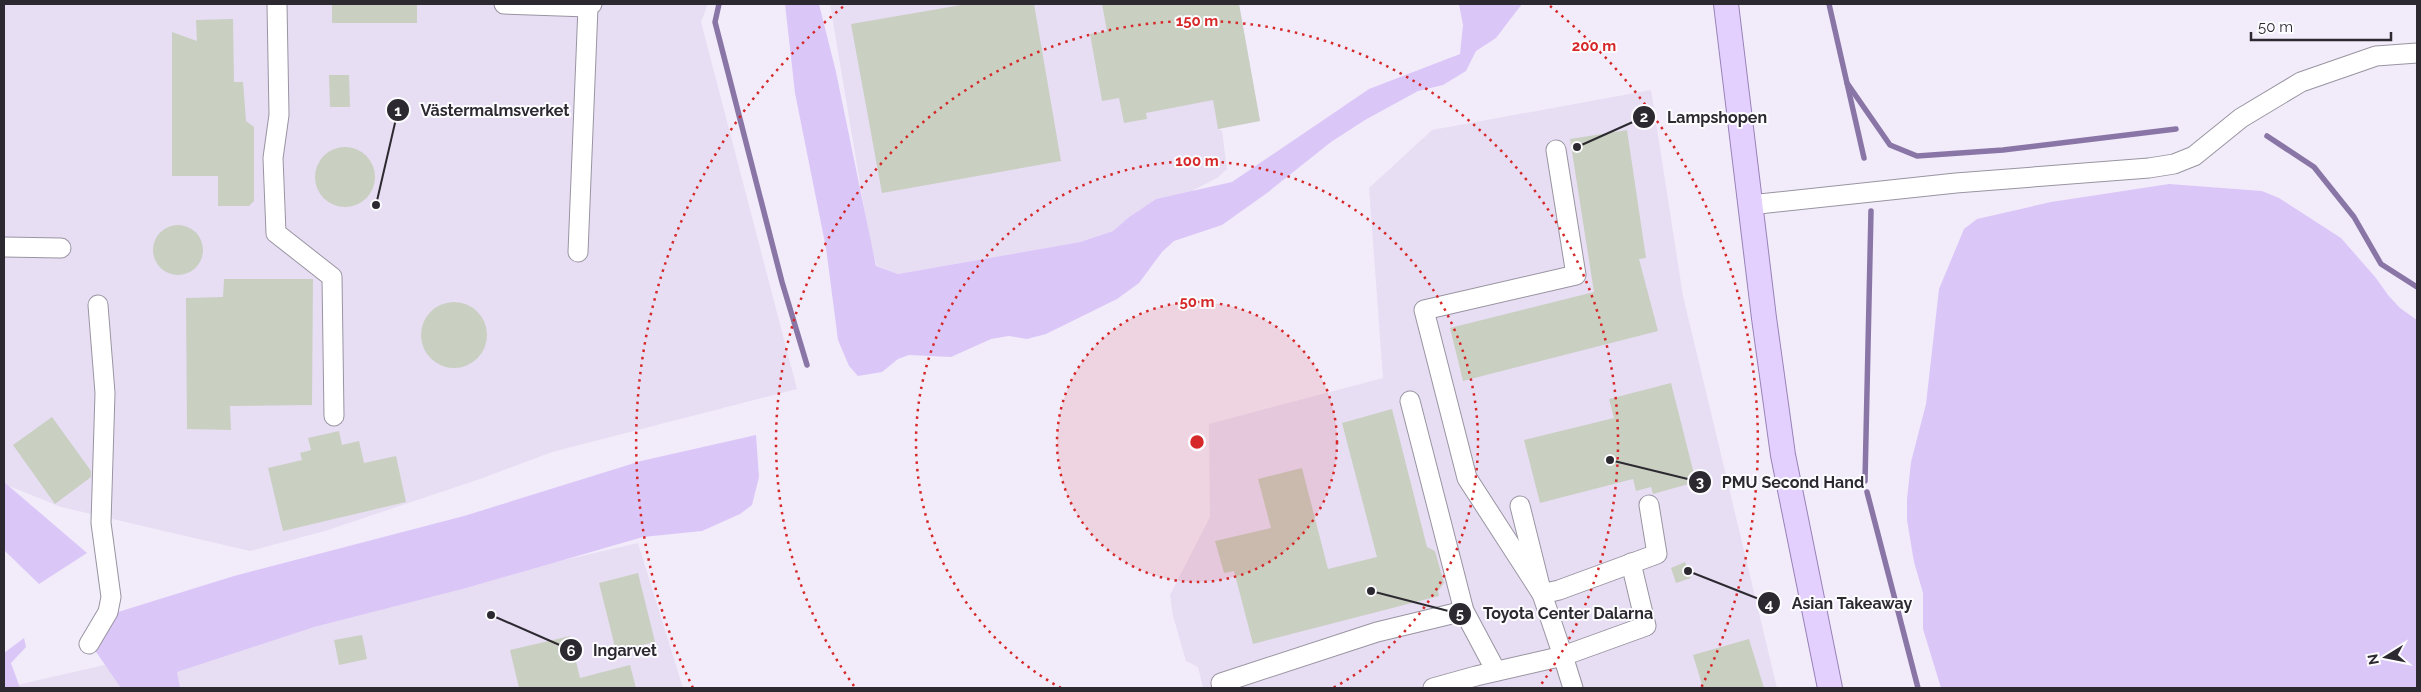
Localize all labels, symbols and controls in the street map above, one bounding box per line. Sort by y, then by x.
scale bar [2251,10,2391,42]
text: 150 m [1176,12,1218,30]
text: 50 m [2258,18,2293,36]
text: 200 m [1572,37,1616,55]
callout: Västermalmsverket [385,95,579,126]
text: Västermalmsverket [420,101,570,120]
text: 1 [394,102,402,120]
callout: Lampshopen [1632,102,1777,133]
text: 2 [1640,108,1648,126]
text: Lampshopen [1667,108,1767,127]
text: 100 m [1175,152,1219,170]
text: 50 m [1179,293,1215,311]
centre of rings [1188,433,1206,451]
callout: PMU Second Hand [1687,467,1875,498]
text: 3 [1696,473,1704,491]
text: PMU Second Hand [1722,473,1864,492]
callout: Asian Takeaway [1757,588,1922,619]
text: Asian Takeaway [1792,594,1912,613]
text: 4 [1765,595,1774,613]
callout: Toyota Center Dalarna [1447,598,1663,629]
text: Toyota Center Dalarna [1483,604,1653,623]
text: 5 [1456,605,1464,623]
north arrow [2361,632,2411,682]
callout: Ingarvet [558,635,667,666]
text: Ingarvet [593,641,657,660]
text: 6 [566,642,576,660]
text: N [2364,653,2382,666]

